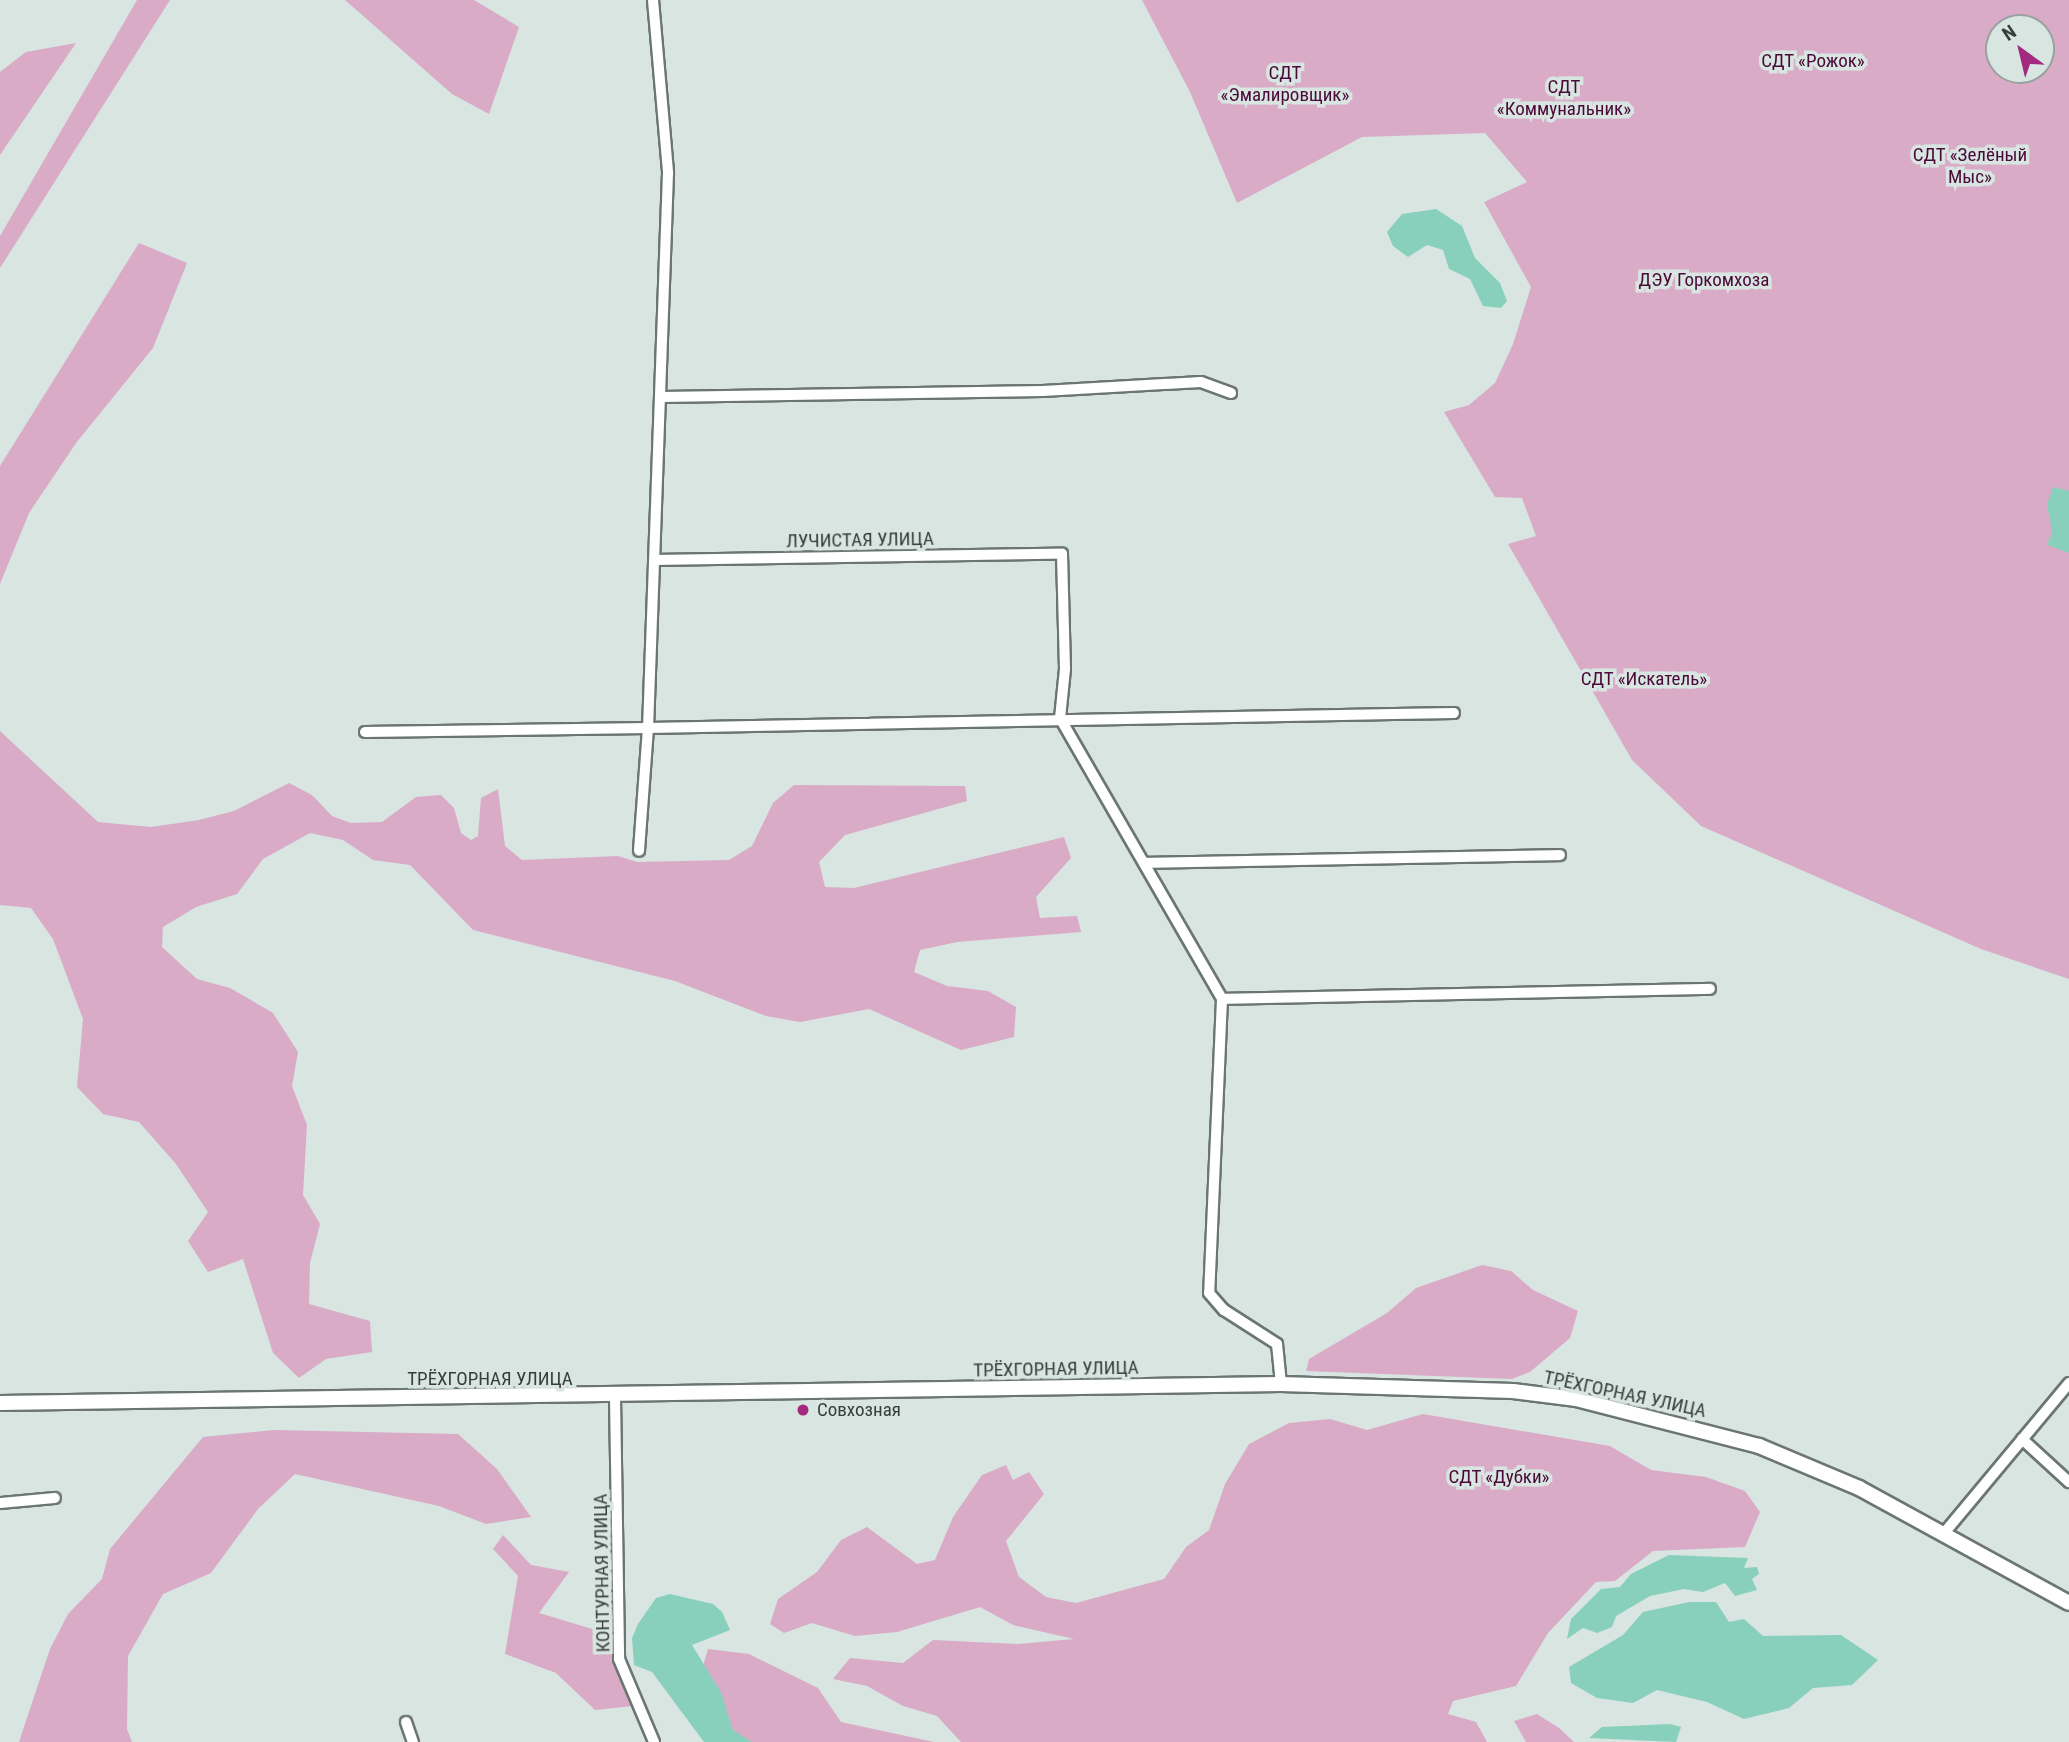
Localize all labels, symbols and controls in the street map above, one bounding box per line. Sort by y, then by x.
north arrow [1985,14,2055,84]
text: N [1998,20,2020,46]
park label: СДТ «Рожок» [1761,50,1865,72]
park label: СДТ «Эмалировщик» [1221,62,1349,106]
park label: СДТ «Коммунальник» [1497,76,1631,120]
park label: СДТ «Зелёный Мыс» [1913,144,2027,188]
park label: ДЭУ Горкомхоза [1639,269,1769,291]
street label: ЛУЧИСТАЯ УЛИЦА [786,527,934,553]
park label: СДТ «Искатель» [1581,668,1707,690]
street label: ТРЁХГОРНАЯ УЛИЦА [973,1356,1139,1382]
street label: ТРЁХГОРНАЯ УЛИЦА [1542,1366,1708,1422]
street label: ТРЁХГОРНАЯ УЛИЦА [407,1368,573,1390]
place label: Совхозная [817,1399,901,1421]
marker: Совхозная [795,1402,811,1418]
park label: СДТ «Дубки» [1448,1466,1550,1488]
street label: КОНТУРНАЯ УЛИЦА [589,1493,615,1653]

